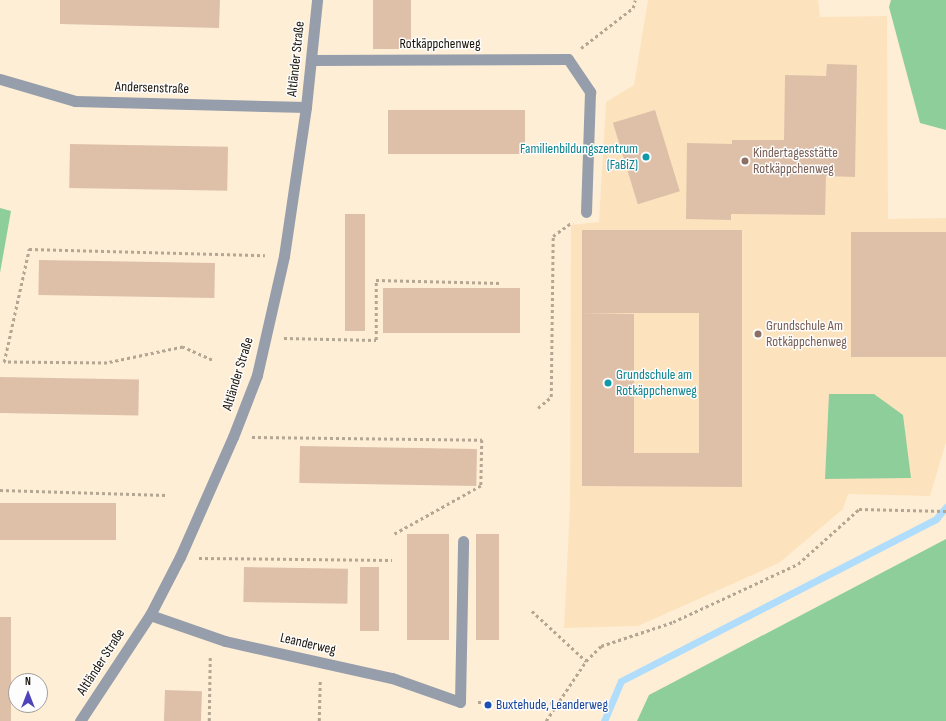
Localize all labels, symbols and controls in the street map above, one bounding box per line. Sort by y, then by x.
street label: Altländer Straße [284,20,308,98]
street label: Rotkäppchenweg [400,36,480,52]
street label: Andersenstraße [115,78,189,98]
place label: Familienbildungszentrum (FaBiZ) [520,141,638,174]
place label: Kindertagesstätte Rotkäppchenweg [753,145,838,178]
marker: Familienbildungszentrum (FaBiZ) [641,152,651,162]
marker: Kindertagesstätte Rotkäppchenweg [740,156,750,166]
place label: Grundschule Am Rotkäppchenweg [766,318,847,350]
marker: Grundschule Am Rotkäppchenweg [753,329,763,339]
street label: Altländer Straße [219,335,257,413]
place label: Grundschule am Rotkäppchenweg [616,367,697,400]
marker: Grundschule am Rotkäppchenweg [603,378,613,388]
street label: Altländer Straße [73,626,129,698]
street label: Leanderweg [278,629,338,659]
north arrow [8,673,48,713]
text: N [25,675,31,688]
place label: Buxtehude, Leanderweg [496,697,608,713]
marker: Buxtehude, Leanderweg [483,700,493,710]

